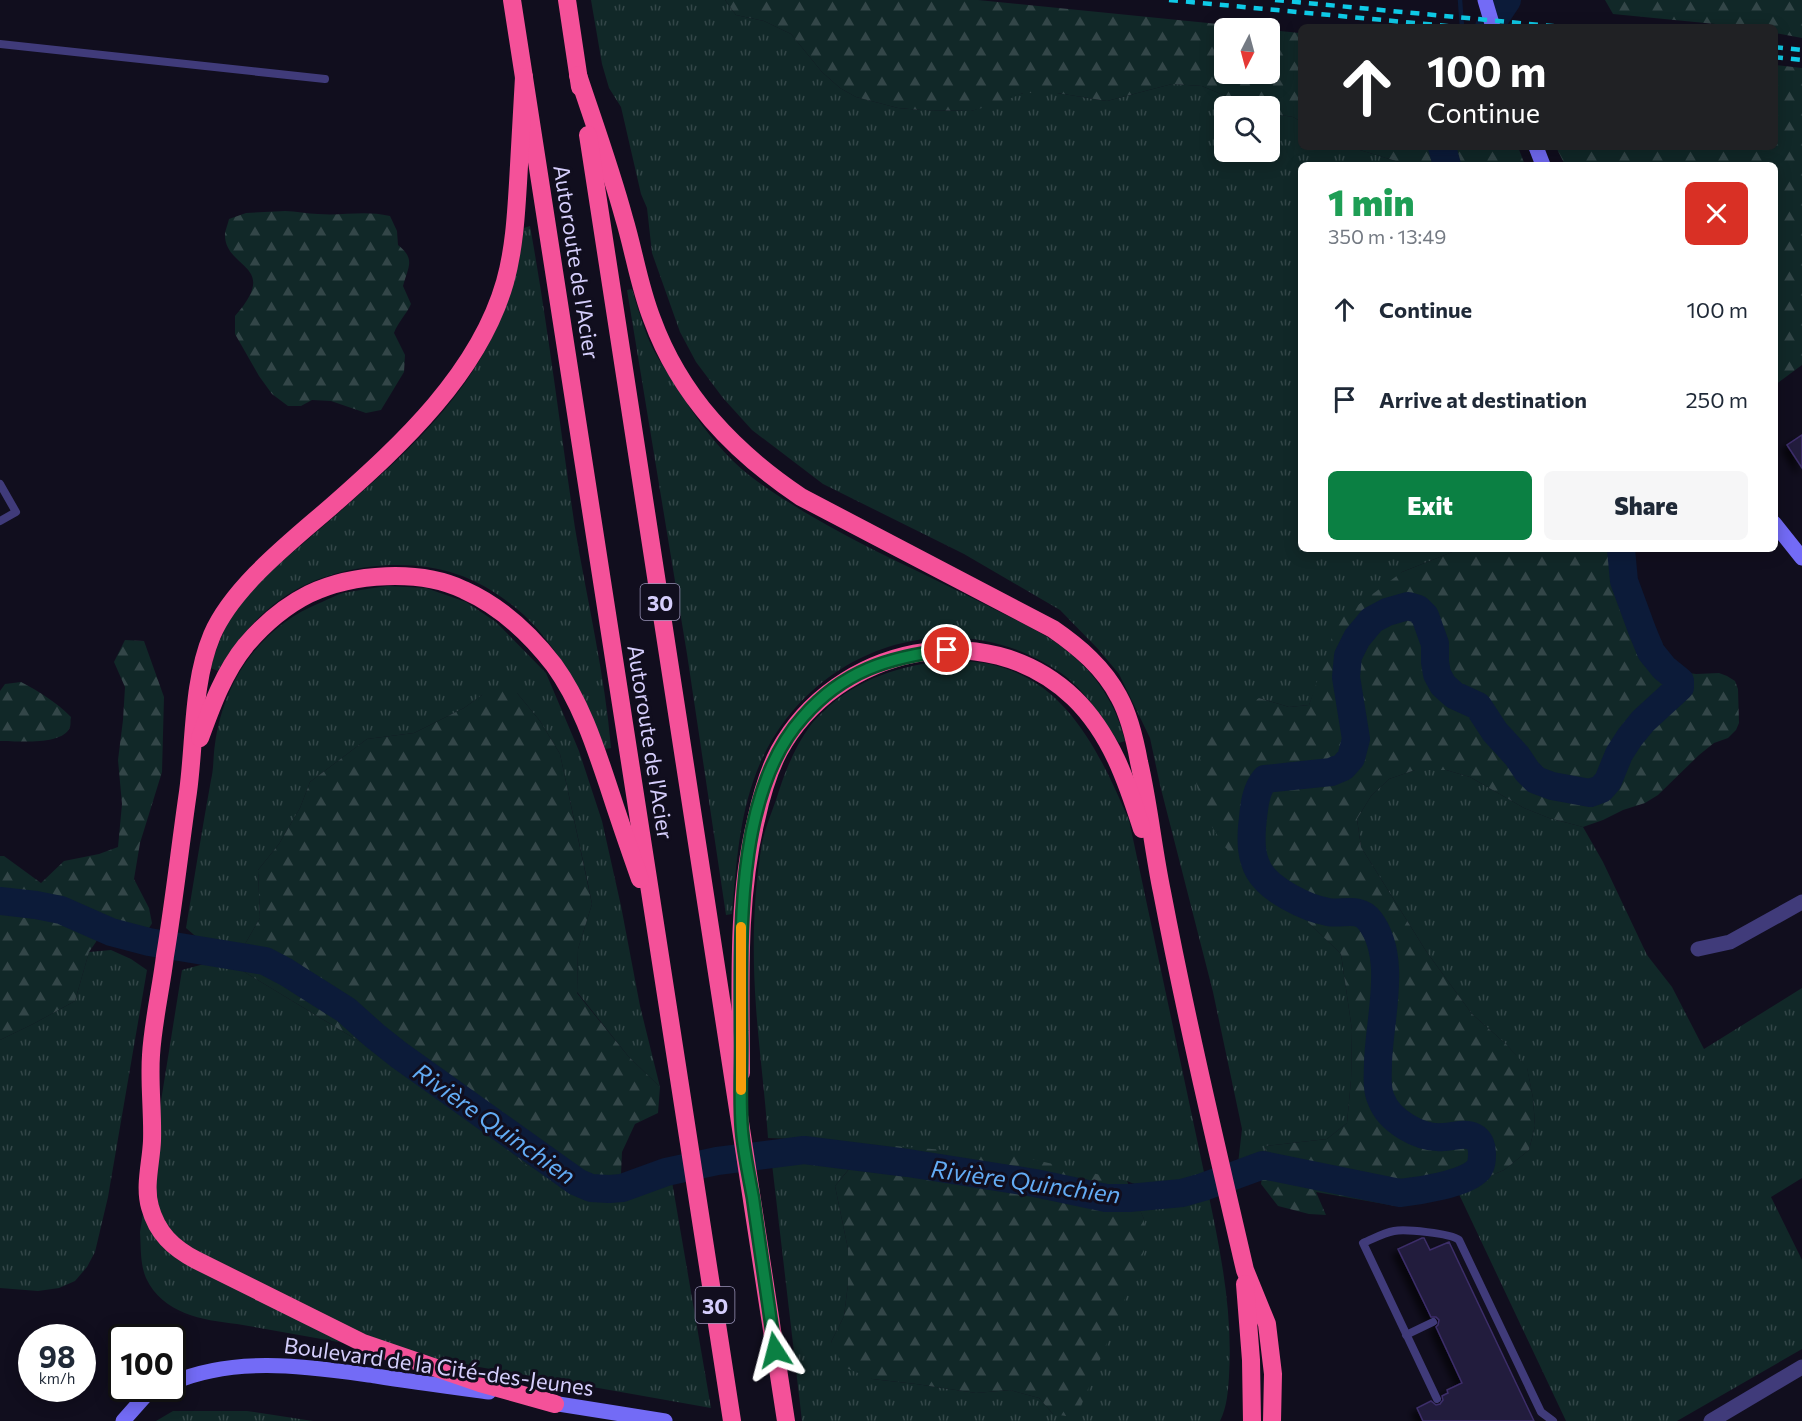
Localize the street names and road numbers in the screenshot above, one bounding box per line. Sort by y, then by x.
street label: Autoroute de l'Acier [548,163,606,361]
road number: 30 [640,584,680,620]
street label: Autoroute de l'Acier [622,643,680,841]
road number: 30 [696,1287,734,1323]
street label: Boulevard de la Cité-des-Jeunes [282,1331,596,1401]

